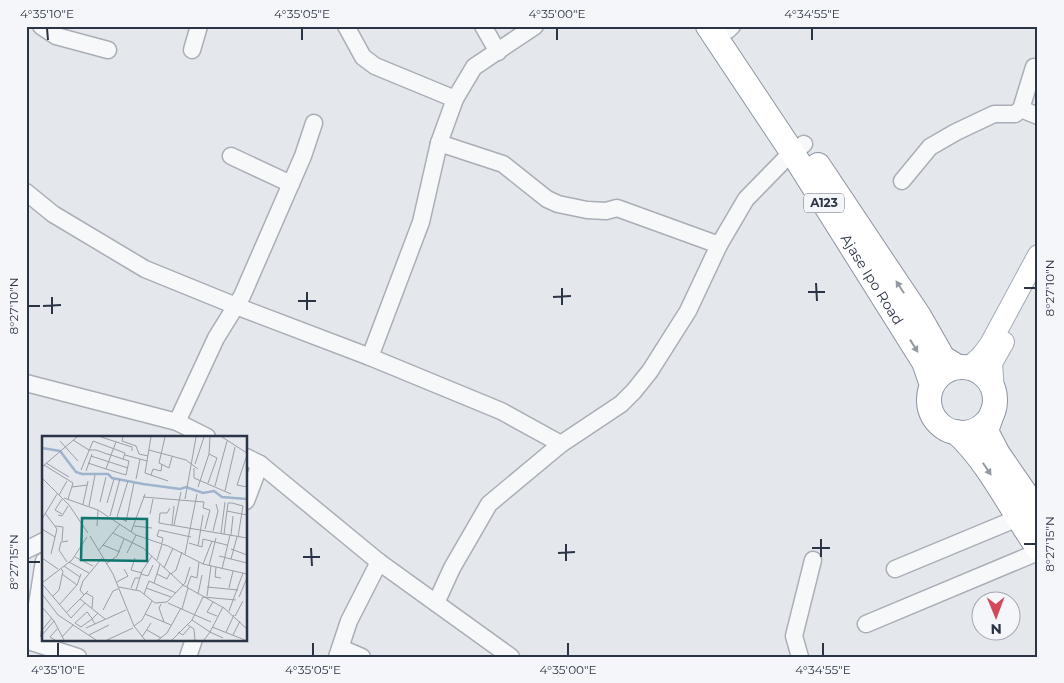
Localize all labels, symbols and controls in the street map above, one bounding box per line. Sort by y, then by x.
text: 4°35'10"E [20,6,74,21]
text: 4°35'05"E [274,6,330,21]
text: 4°35'00"E [528,6,586,21]
text: 4°34'55"E [784,6,840,21]
road number: A123 [804,194,844,212]
street label: Ajase Ipo Road [837,231,907,328]
text: 8°27'10"N [1042,260,1057,316]
text: 8°27'10"N [6,278,21,334]
one-way arrow [895,280,905,294]
one-way arrow [910,340,919,353]
inset map [42,436,248,640]
one-way arrow [982,463,992,476]
text: 8°27'15"N [1042,516,1057,572]
text: 8°27'15"N [6,534,21,590]
north arrow [972,590,1022,640]
text: N [990,620,1002,638]
text: 4°35'10"E [31,662,85,677]
text: 4°35'05"E [285,662,341,677]
text: 4°35'00"E [539,662,597,677]
text: 4°34'55"E [795,662,851,677]

